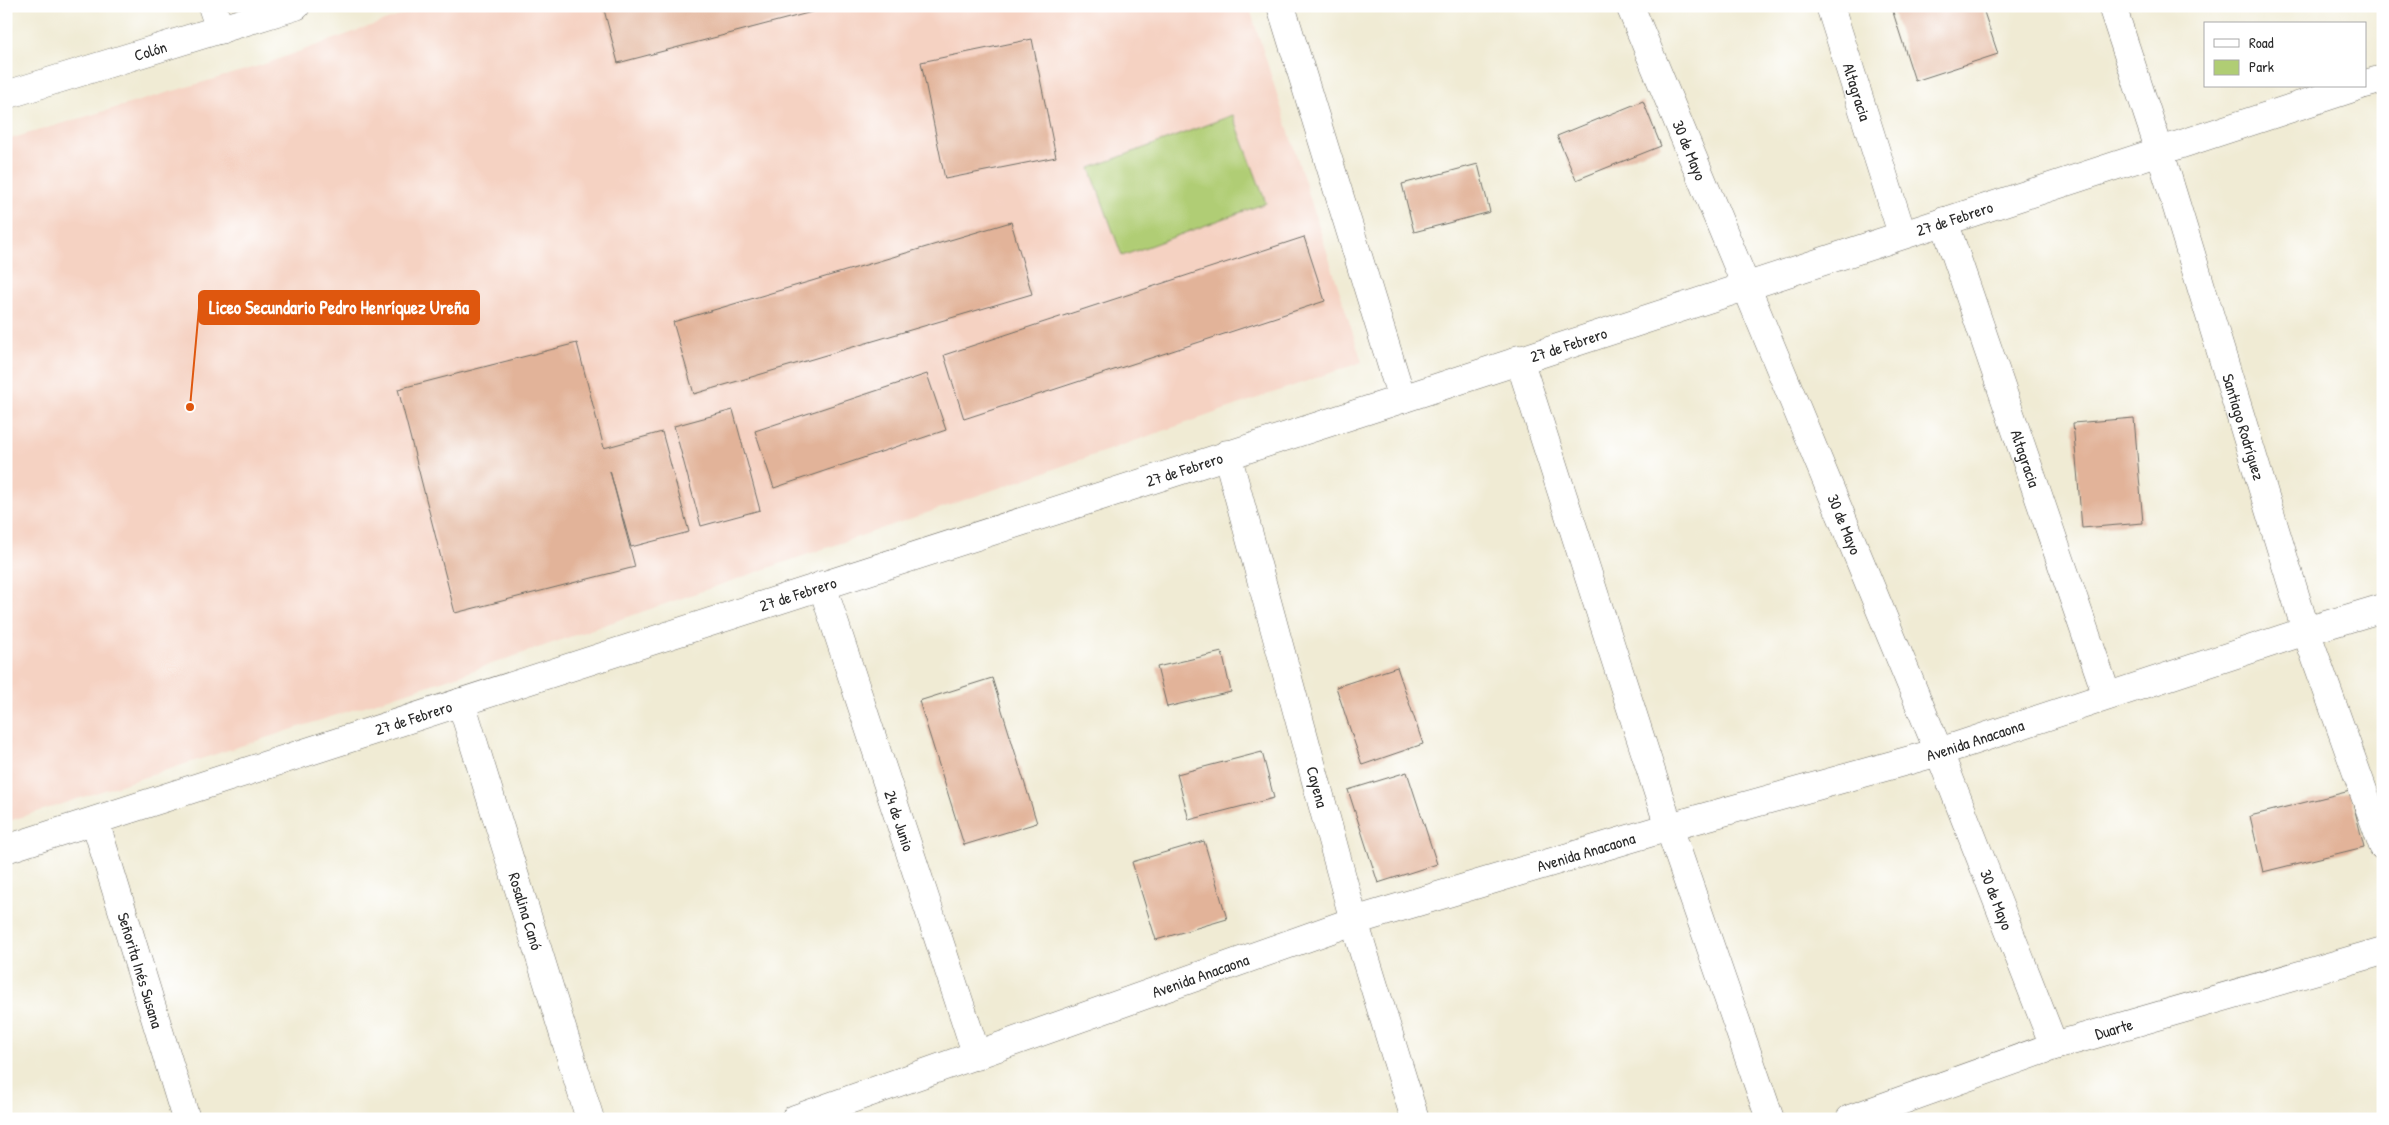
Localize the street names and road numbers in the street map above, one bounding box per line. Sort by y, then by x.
street label: Colón [131,35,169,66]
street label: Altagracia [1838,60,1877,124]
street label: 30 de Mayo [1667,117,1712,184]
street label: 27 de Febrero [1913,195,1996,241]
street label: 27 de Febrero [1527,322,1610,367]
street label: Santiago Rodríguez [2217,371,2270,483]
street label: Altagracia [2005,427,2046,490]
street label: 27 de Febrero [1143,446,1226,492]
street label: 30 de Mayo [1822,491,1867,558]
street label: 27 de Febrero [757,571,840,616]
street label: 27 de Febrero [372,695,455,740]
street label: Avenida Anacaona [1924,714,2027,766]
street label: Cayena [1301,764,1334,810]
street label: 24 de Junio [879,787,920,855]
street label: Avenida Anacaona [1534,827,1638,877]
street label: 30 de Mayo [1975,866,2019,934]
street label: Rosalina Canó [503,870,548,953]
street label: Señorita Inés Susana [113,910,169,1031]
street label: Avenida Anacaona [1149,948,1252,1003]
street label: Duarte [2092,1013,2136,1045]

